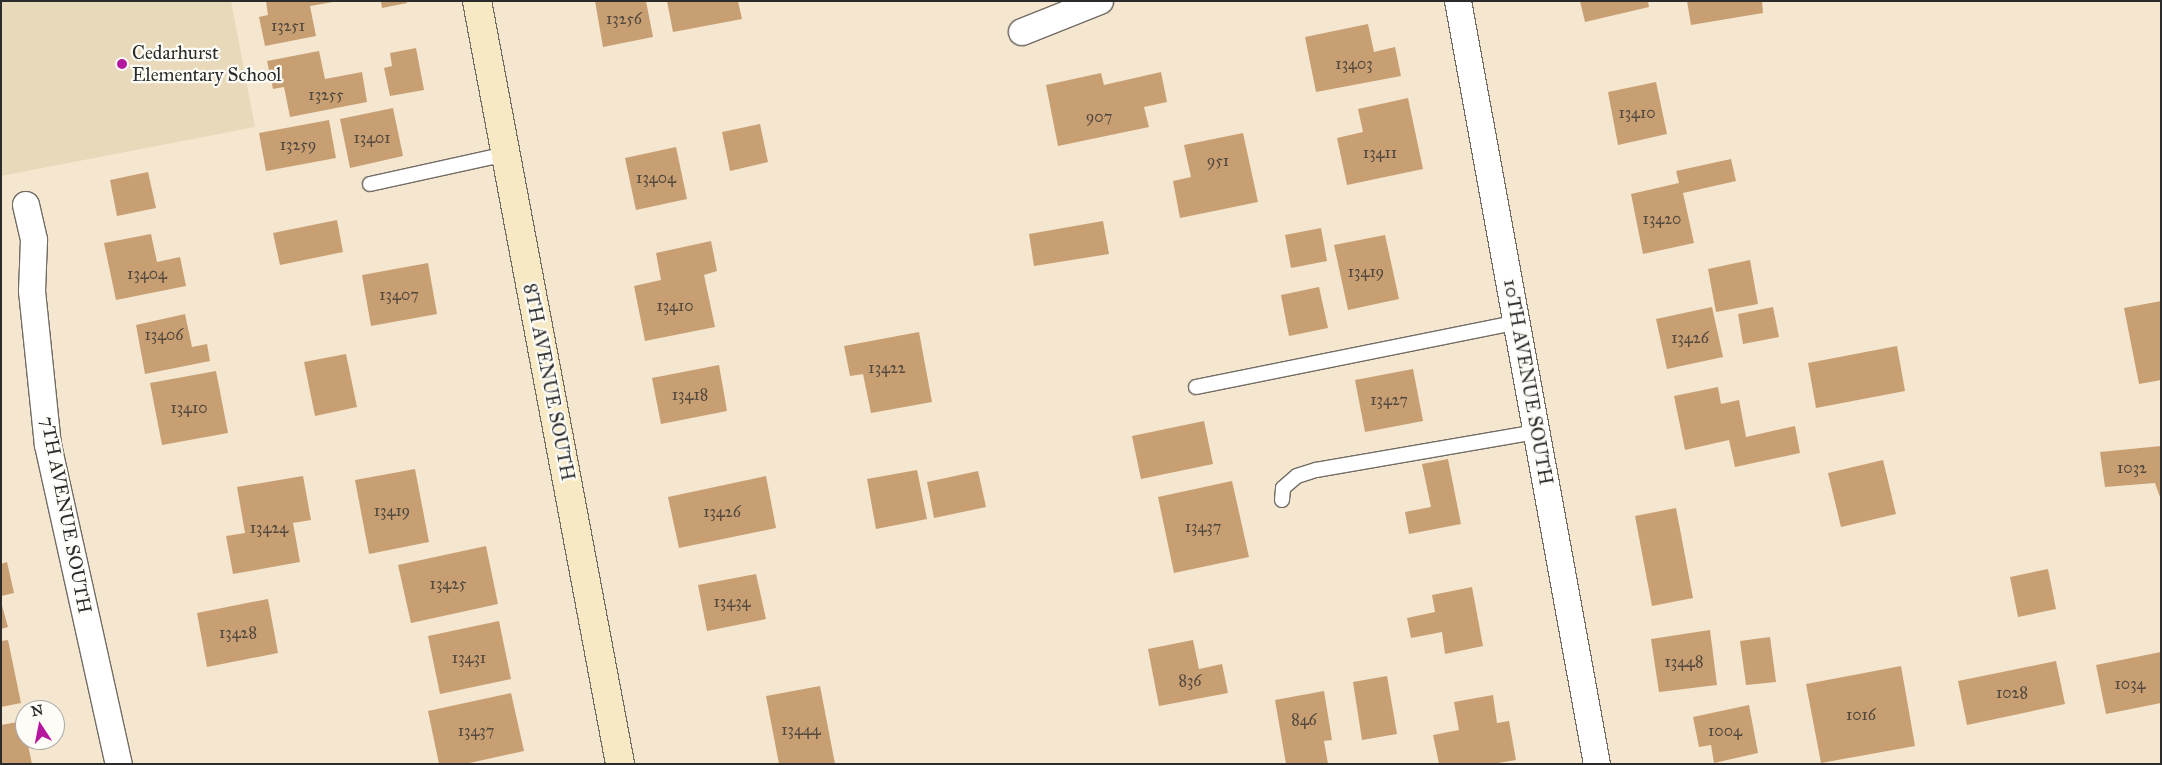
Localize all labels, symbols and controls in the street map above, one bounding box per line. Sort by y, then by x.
house number: 13256 [606,9,642,29]
house number: 13251 [271,16,305,36]
place label: Cedarhurst Elementary School [132,42,281,86]
house number: 13403 [1335,54,1373,74]
marker: Cedarhurst Elementary School [116,58,128,70]
house number: 13255 [308,85,344,105]
house number: 13410 [1618,103,1656,123]
house number: 907 [1086,107,1112,127]
house number: 13401 [353,128,391,148]
house number: 13259 [280,135,316,155]
house number: 13411 [1363,143,1397,163]
house number: 951 [1207,151,1229,171]
house number: 13404 [636,168,676,188]
house number: 13420 [1643,209,1681,229]
house number: 13419 [1348,262,1384,282]
house number: 13404 [127,264,167,284]
street label: 10TH AVENUE SOUTH [1499,277,1557,487]
street label: 8TH AVENUE SOUTH [519,281,579,483]
house number: 13407 [379,285,419,305]
house number: 13410 [656,296,694,316]
house number: 13406 [144,325,184,345]
house number: 13426 [1671,328,1709,348]
house number: 13422 [868,358,906,378]
house number: 13418 [672,385,708,405]
house number: 13427 [1370,390,1408,410]
house number: 13410 [170,398,208,418]
street label: 7TH AVENUE SOUTH [36,414,96,616]
house number: 1032 [2117,458,2147,478]
house number: 13419 [374,501,410,521]
house number: 13426 [703,502,741,522]
house number: 13437 [1185,517,1221,537]
house number: 13424 [250,518,288,538]
house number: 13425 [430,574,466,594]
house number: 13434 [714,592,750,612]
house number: 13428 [219,623,257,643]
house number: 13431 [452,648,486,668]
house number: 13448 [1664,652,1704,672]
house number: 836 [1178,671,1202,691]
house number: 1034 [2115,674,2145,694]
house number: 1028 [1996,683,2028,703]
north arrow [15,700,65,750]
text: N [30,701,45,720]
house number: 1016 [1846,705,1876,725]
house number: 846 [1291,710,1317,730]
house number: 13444 [781,720,821,740]
house number: 13437 [458,721,494,741]
house number: 1004 [1708,721,1742,741]

